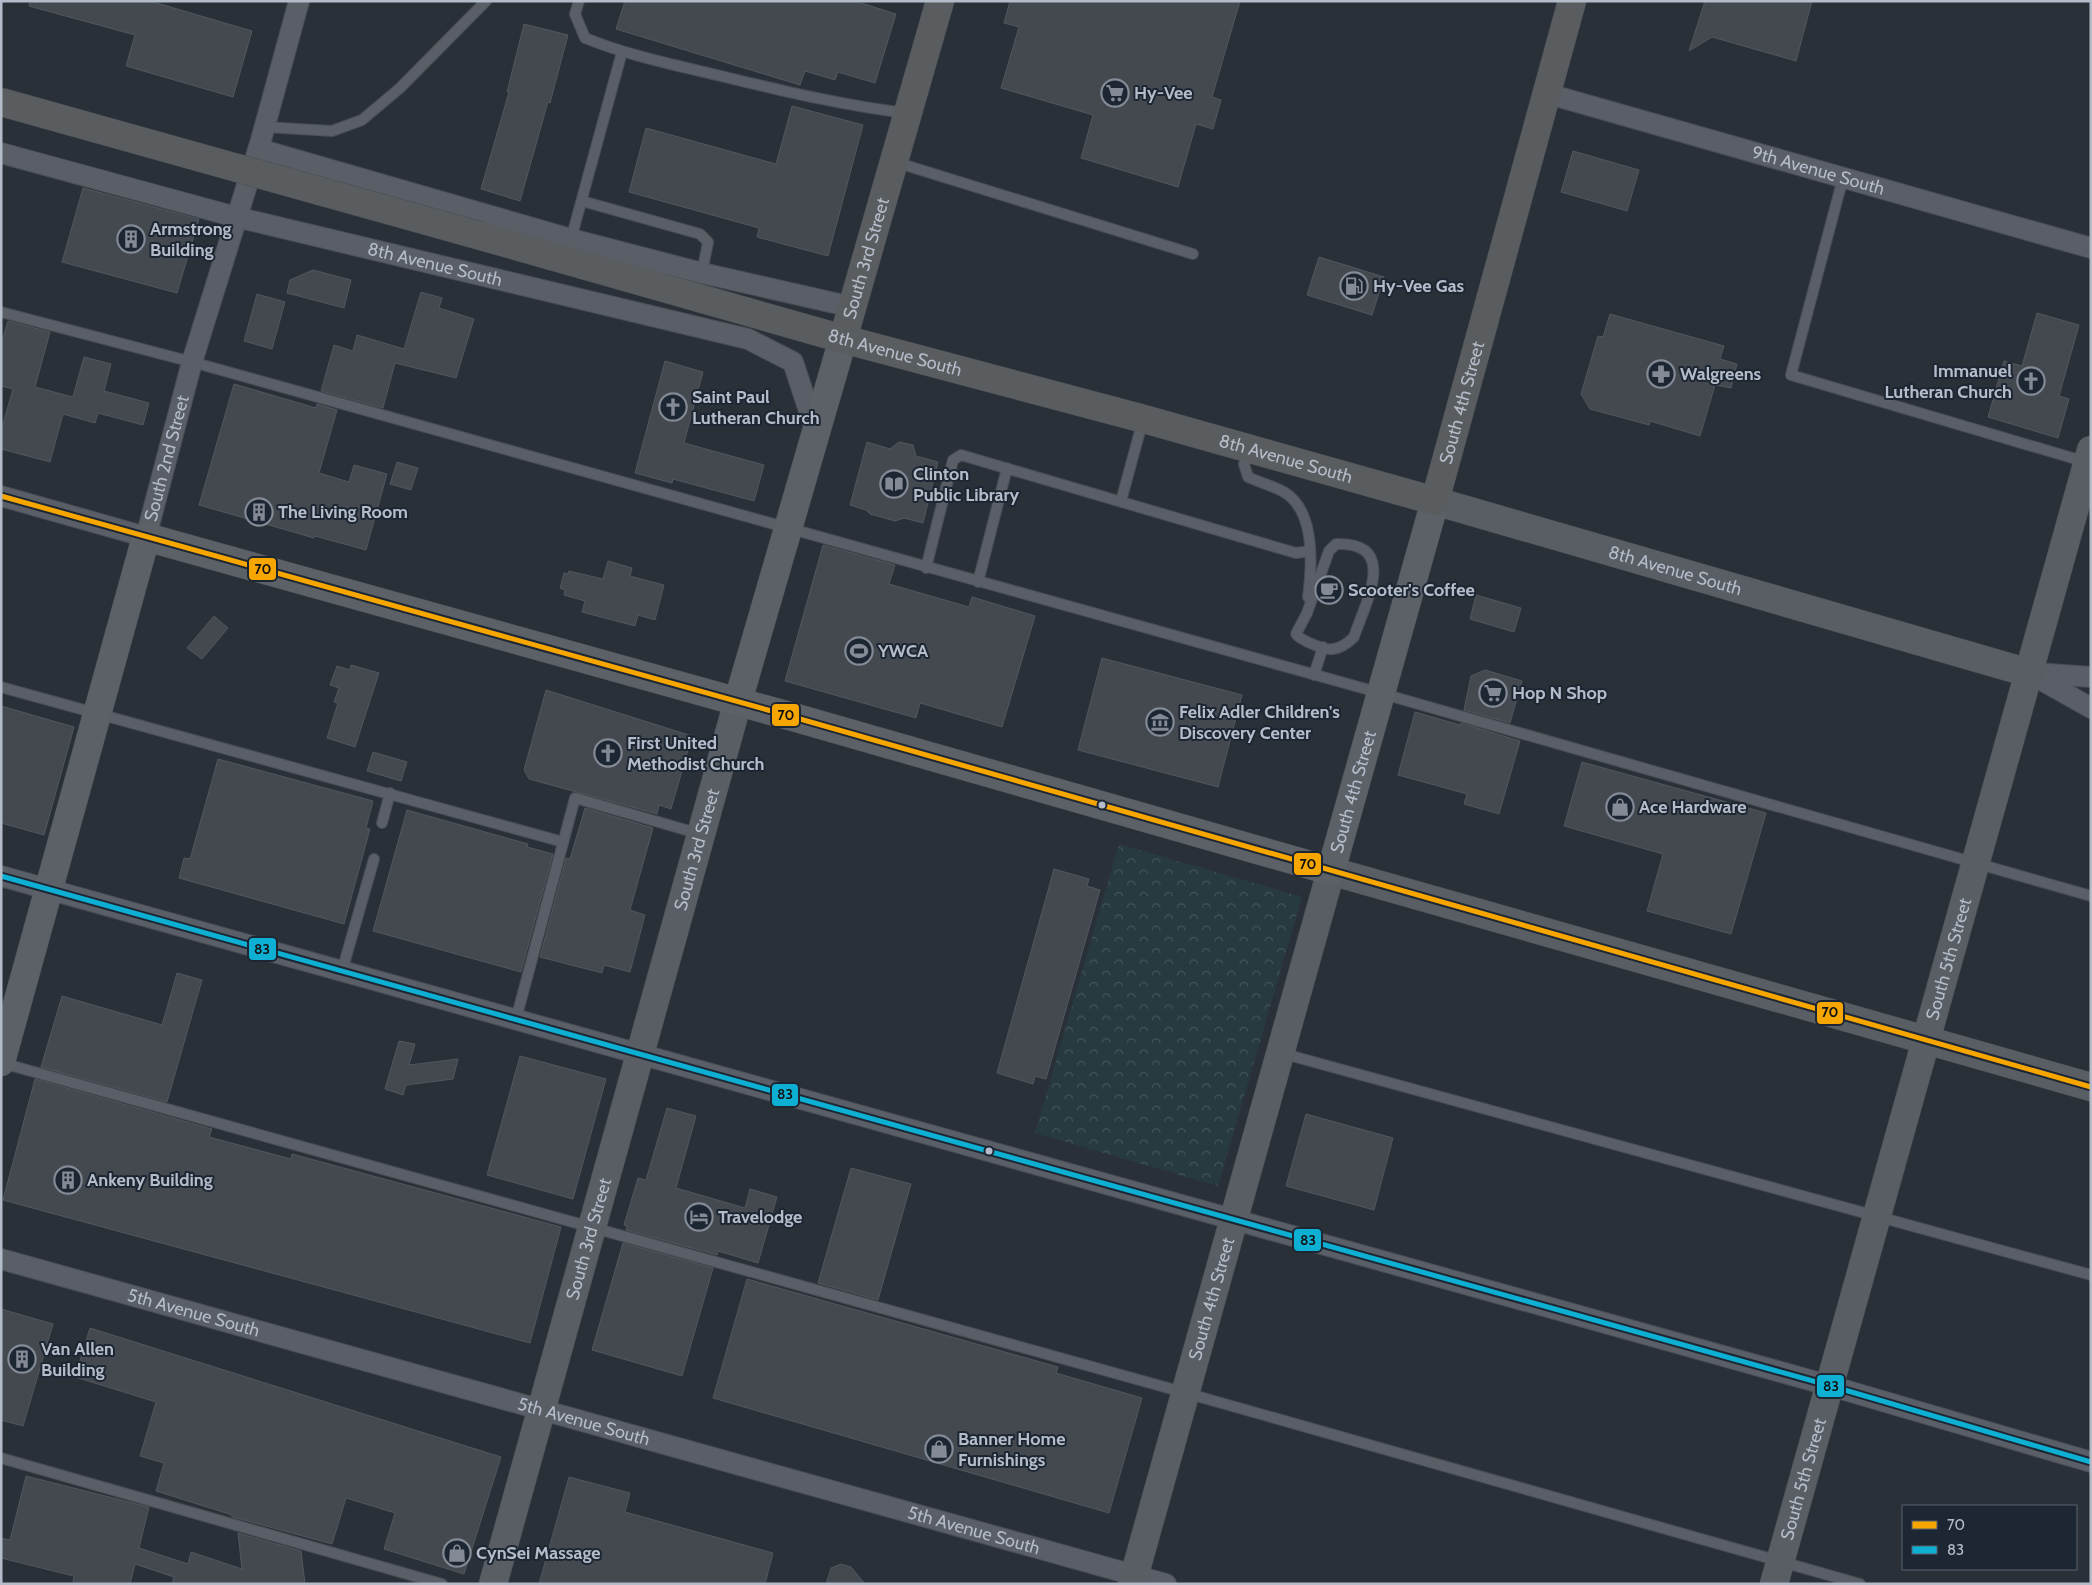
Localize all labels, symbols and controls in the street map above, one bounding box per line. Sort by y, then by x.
supermarket icon: Hy-Vee [1100,78,1130,108]
place label: Hy-Vee [1134,82,1193,104]
street label: 9th Avenue South [1749,141,1887,200]
street label: South 3rd Street [838,195,894,322]
place label: Armstrong Building [150,218,232,261]
building icon: Armstrong Building [116,224,146,254]
street label: 8th Avenue South [365,238,504,291]
fuel station icon: Hy-Vee Gas [1339,271,1369,301]
place label: Hy-Vee Gas [1373,275,1465,297]
street label: 8th Avenue South [825,324,964,381]
street label: South 4th Street [1435,339,1489,467]
pharmacy icon: Walgreens [1646,359,1676,389]
place label: Immanuel Lutheran Church [1884,360,2012,403]
place label: Walgreens [1680,363,1762,385]
church icon: Immanuel Lutheran Church [2016,366,2046,396]
place label: Saint Paul Lutheran Church [692,386,820,429]
church icon: Saint Paul Lutheran Church [658,392,688,422]
street label: South 2nd Street [140,393,194,524]
street label: 8th Avenue South [1216,430,1355,488]
place label: Clinton Public Library [913,463,1019,506]
library icon: Clinton Public Library [879,469,909,499]
building icon: The Living Room [244,497,274,527]
place label: The Living Room [278,501,408,523]
street label: 8th Avenue South [1606,541,1744,600]
line badge: 70 [248,557,277,581]
text: 70 [255,560,272,578]
cafe icon: Scooter's Coffee [1314,575,1344,605]
place label: Scooter's Coffee [1348,579,1475,601]
sports icon: YWCA [844,636,874,666]
place label: YWCA [877,640,929,662]
supermarket icon: Hop N Shop [1478,678,1508,708]
place label: Hop N Shop [1512,682,1607,704]
place label: Felix Adler Children's Discovery Center [1179,701,1340,744]
line badge: 70 [771,703,800,727]
text: 70 [778,706,795,724]
museum icon: Felix Adler Children's Discovery Center [1145,707,1175,737]
street label: South 4th Street [1326,728,1381,856]
place label: First United Methodist Church [627,732,765,775]
church icon: First United Methodist Church [593,738,623,768]
street label: South 3rd Street [669,786,724,913]
shop icon: Ace Hardware [1605,792,1635,822]
place label: Ace Hardware [1639,796,1746,818]
unlabelled marker [1097,800,1107,810]
line badge: 70 [1293,852,1322,876]
text: 70 [1300,855,1317,873]
street label: South 5th Street [1921,895,1976,1022]
line badge: 83 [248,937,277,961]
text: 83 [254,940,270,958]
line badge: 70 [1816,1001,1844,1025]
text: 70 [1822,1003,1839,1021]
line badge: 83 [771,1083,799,1107]
text: 83 [777,1085,793,1103]
unlabelled marker [984,1146,994,1156]
building icon: Ankeny Building [53,1165,83,1195]
place label: Ankeny Building [87,1169,213,1191]
street label: South 3rd Street [561,1176,616,1302]
hotel icon: Travelodge [684,1202,714,1232]
place label: Travelodge [718,1206,802,1228]
line badge: 83 [1293,1228,1322,1252]
text: 83 [1300,1231,1316,1249]
street label: South 4th Street [1184,1235,1239,1363]
street label: 5th Avenue South [125,1284,262,1342]
place label: Van Allen Building [41,1338,114,1381]
building icon: Van Allen Building [7,1344,37,1374]
line badge: 83 [1816,1374,1845,1398]
text: 83 [1823,1377,1839,1395]
street label: 5th Avenue South [515,1393,652,1451]
street label: South 5th Street [1776,1416,1831,1543]
place label: Banner Home Furnishings [958,1428,1065,1471]
shop icon: Banner Home Furnishings [924,1434,954,1464]
street label: 5th Avenue South [905,1501,1043,1559]
legend [1902,1505,2077,1570]
text: 70 [1947,1516,1965,1534]
shop icon: CynSei Massage [442,1538,472,1568]
text: 83 [1947,1541,1964,1559]
place label: CynSei Massage [476,1542,601,1564]

